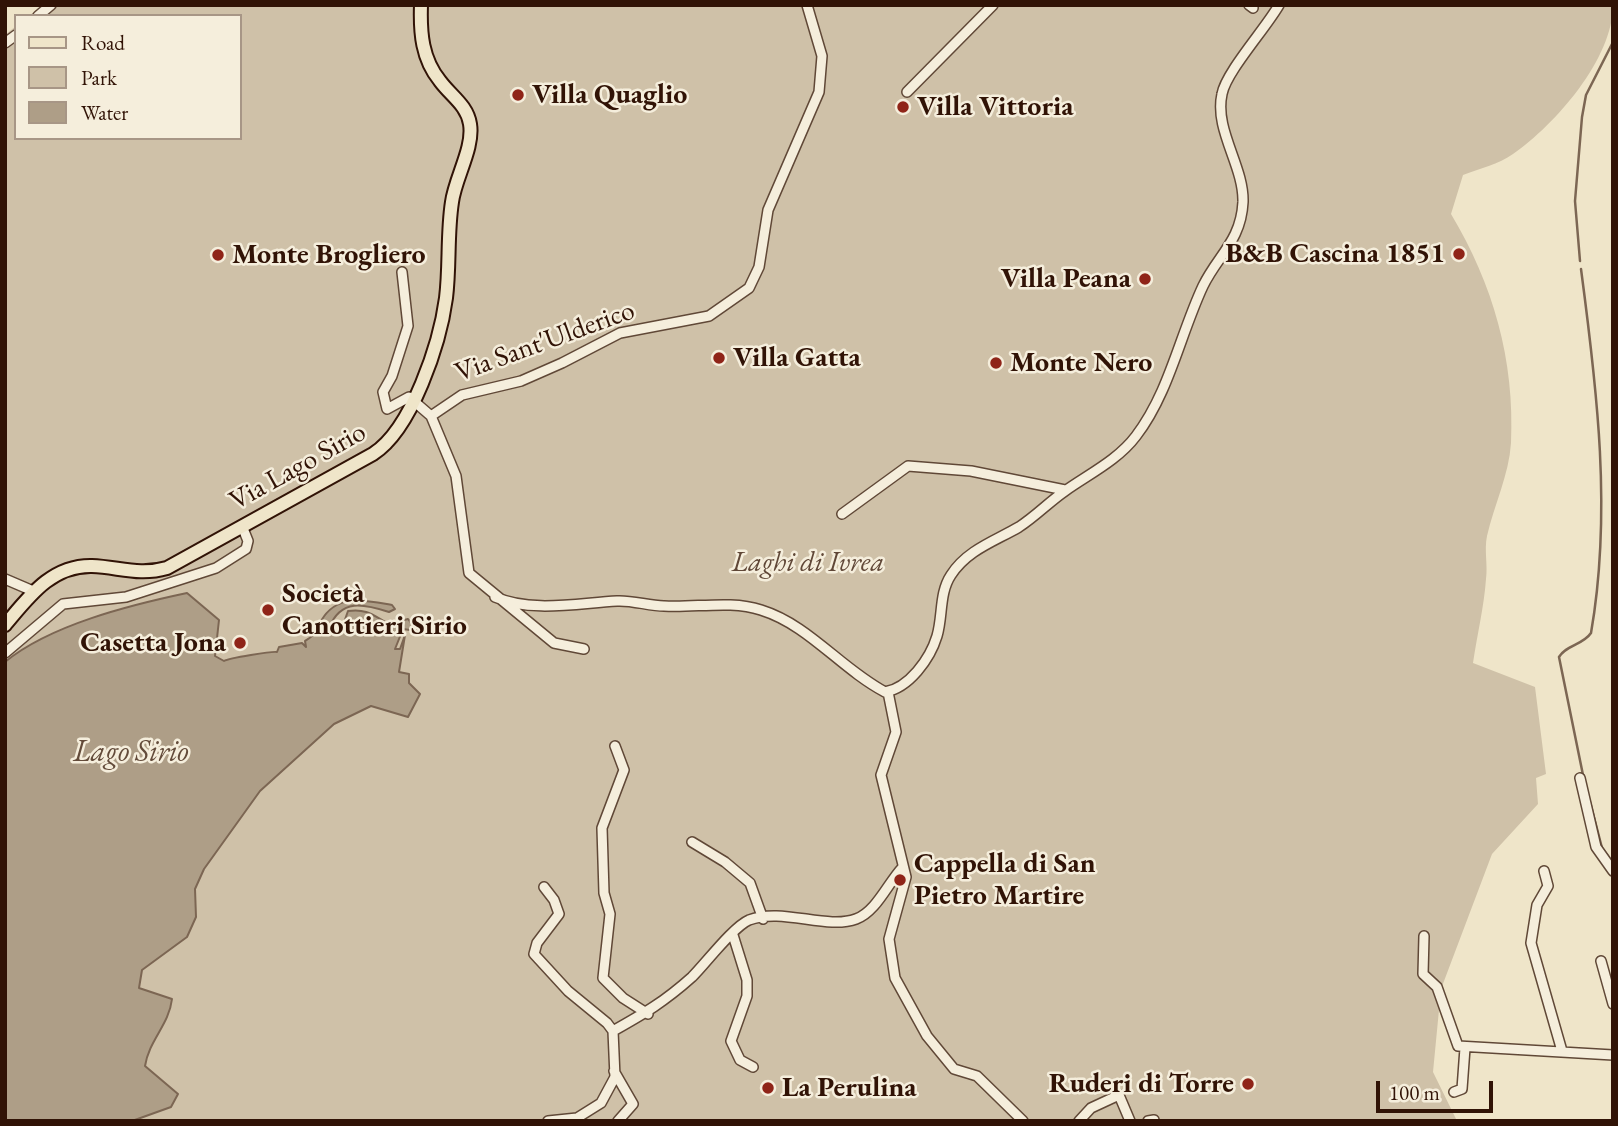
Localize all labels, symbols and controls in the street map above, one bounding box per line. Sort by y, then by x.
legend [14,14,242,140]
text: Road [81,29,125,56]
text: Park [81,64,117,91]
place label: Villa Quaglio [532,78,687,112]
marker: Villa Quaglio [510,87,526,103]
place label: Villa Vittoria [917,90,1074,124]
text: Water [81,99,128,126]
marker: Villa Vittoria [895,99,911,115]
place label: B&B Cascina 1851 [1225,237,1445,271]
place label: Monte Brogliero [232,238,426,272]
marker: B&B Cascina 1851 [1451,246,1467,262]
marker: Monte Brogliero [210,247,226,263]
place label: Villa Peana [1001,262,1131,296]
marker: Villa Peana [1137,271,1153,287]
street label: Via Sant'Ulderico [451,294,639,390]
place label: Villa Gatta [733,341,861,375]
place label: Monte Nero [1010,346,1152,380]
marker: Villa Gatta [711,350,727,366]
marker: Monte Nero [988,355,1004,371]
street label: Via Lago Sirio [224,416,372,518]
park label: Laghi di Ivrea [732,546,884,580]
place label: Società Canottieri Sirio [282,577,467,643]
marker: Società Canottieri Sirio [260,602,276,618]
place label: Casetta Jona [80,626,226,660]
marker: Casetta Jona [232,635,248,651]
water label: Lago Sirio [73,735,189,771]
place label: Cappella di San Pietro Martire [914,847,1095,913]
marker: Cappella di San Pietro Martire [892,872,908,888]
scale bar [1380,1066,1497,1110]
place label: Ruderi di Torre [1049,1067,1234,1101]
place label: La Perulina [782,1071,917,1105]
marker: Ruderi di Torre [1240,1076,1256,1092]
text: 100 m [1389,1079,1440,1106]
marker: La Perulina [760,1080,776,1096]

